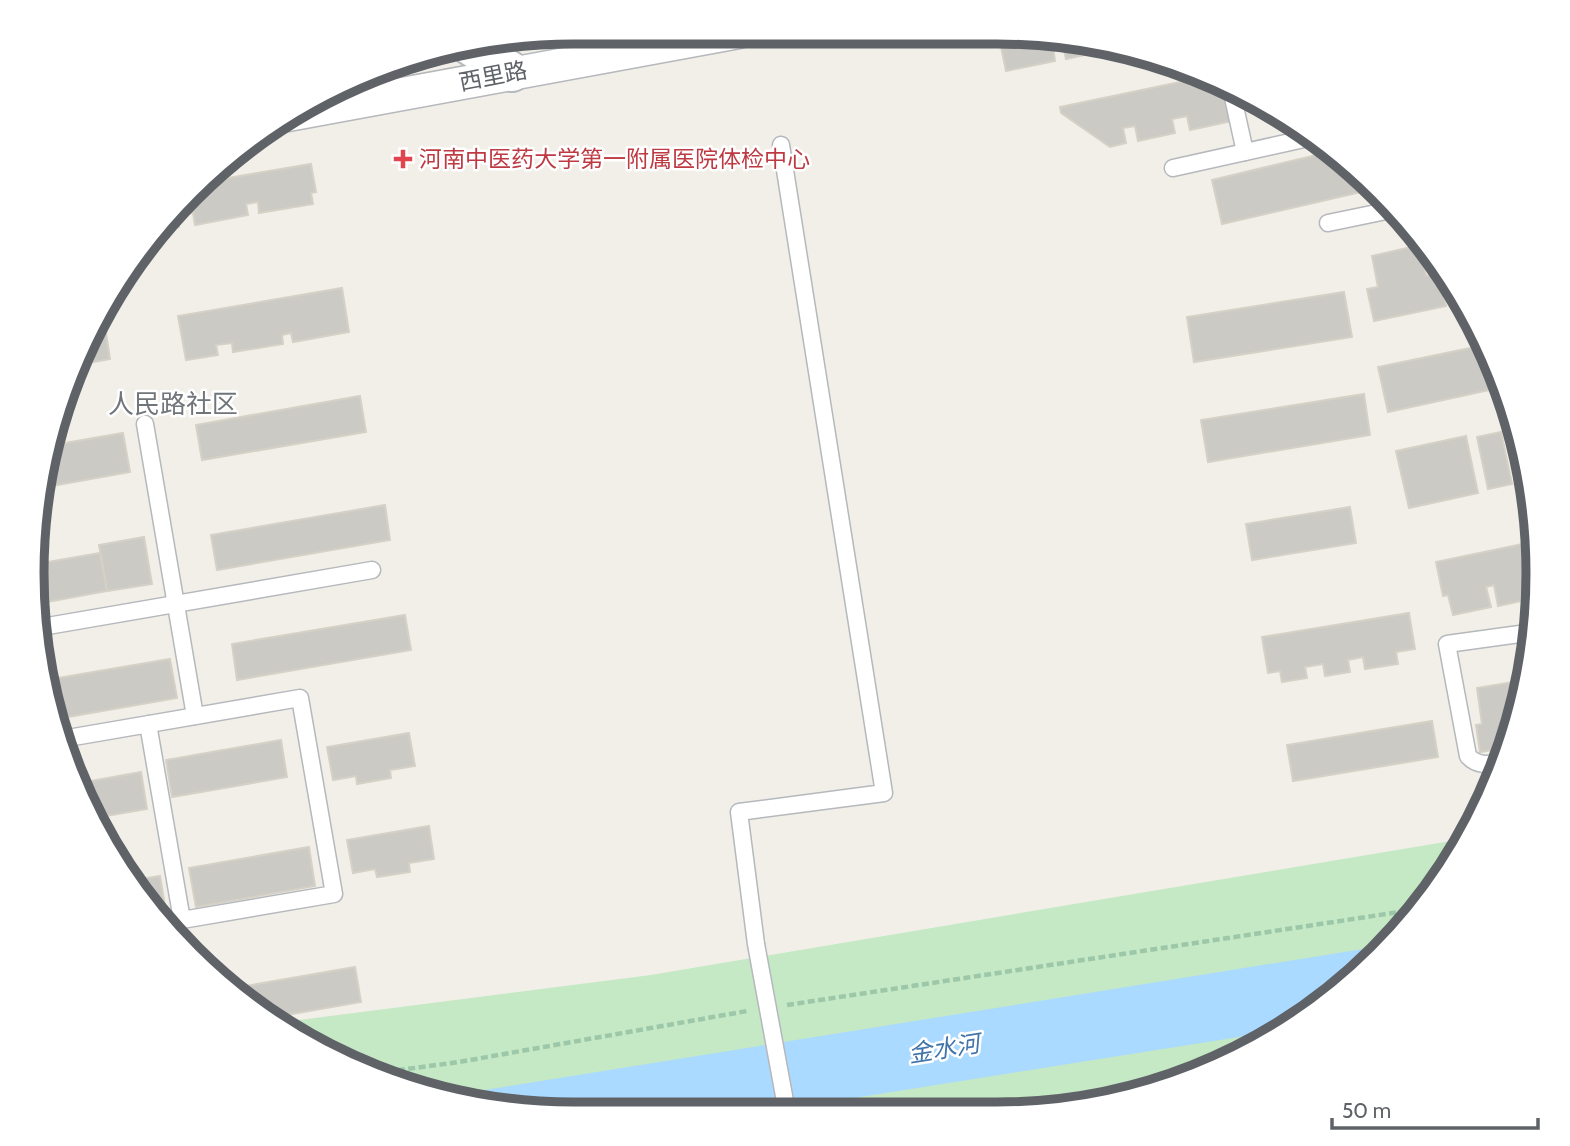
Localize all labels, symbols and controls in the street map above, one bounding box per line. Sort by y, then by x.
street label: 西里路 [456,56,530,96]
place label: 河南中医药大学第一附属医院体检中心 [419,145,810,173]
marker: 河南中医药大学第一附属医院体检中心 [393,149,413,169]
district label: 人民路社区 [108,388,238,420]
water label: 金水河 [906,1028,986,1068]
scale bar [1332,1086,1538,1130]
text: 50 m [1342,1098,1391,1123]

